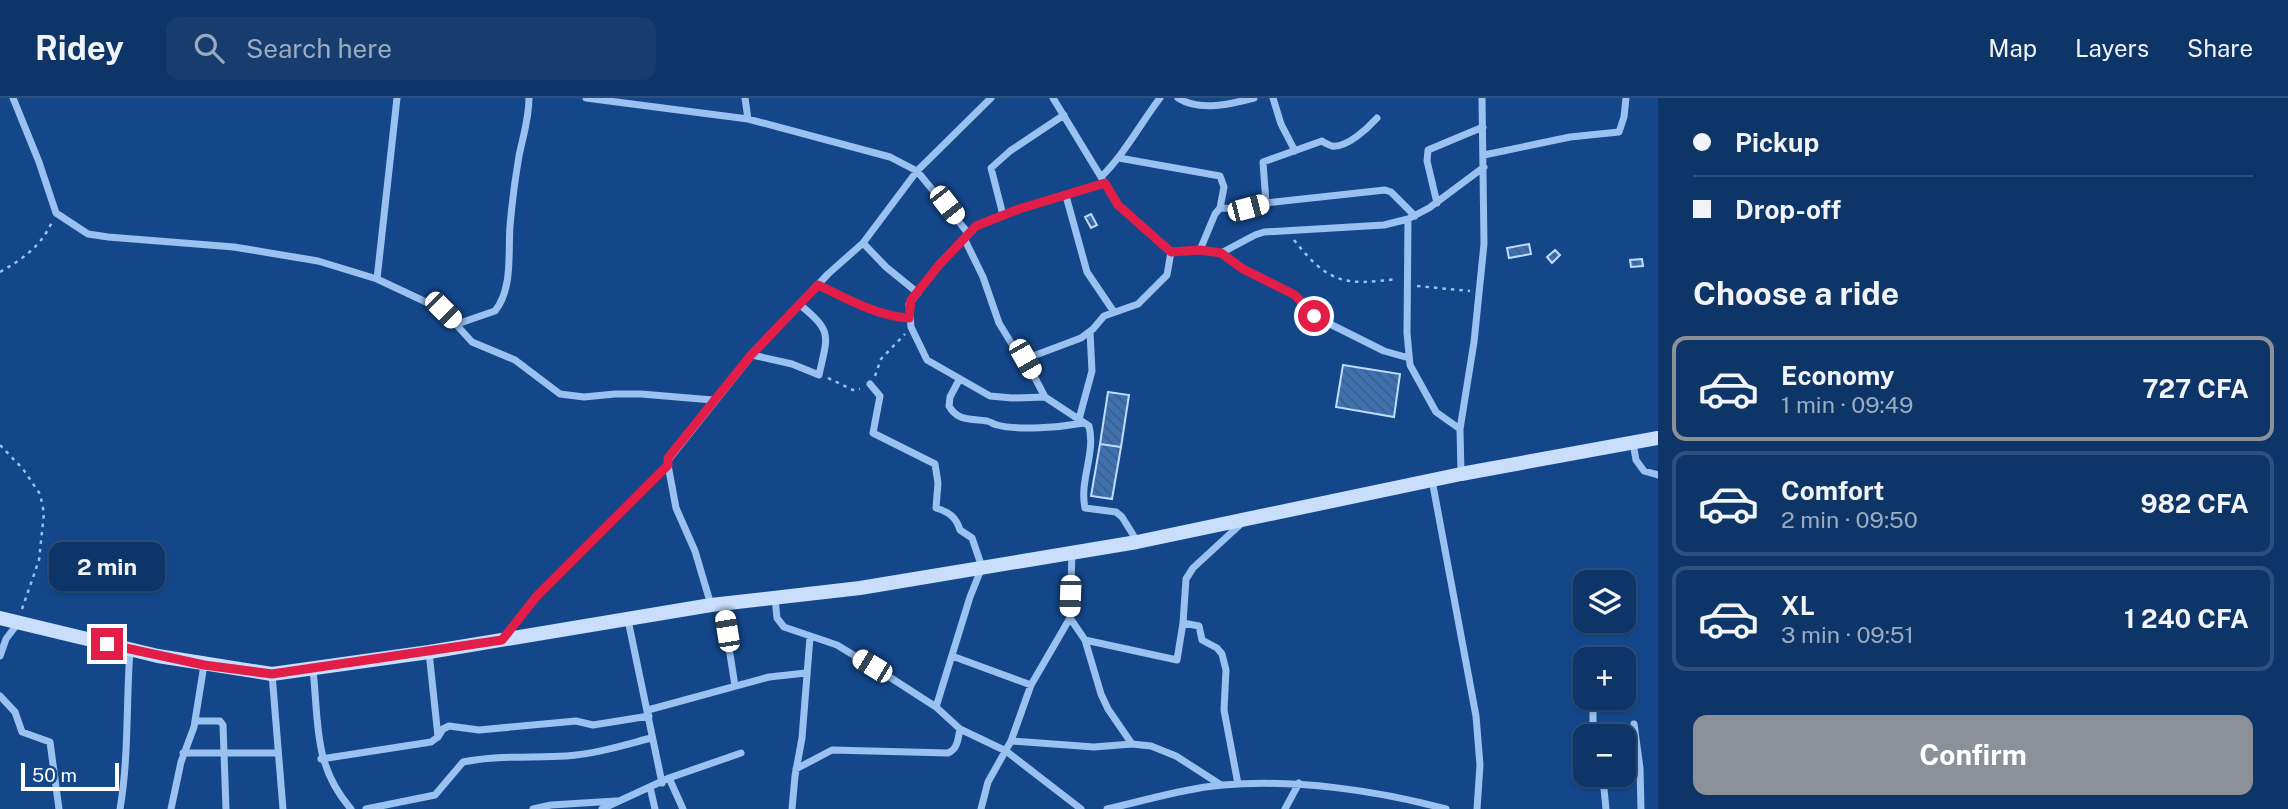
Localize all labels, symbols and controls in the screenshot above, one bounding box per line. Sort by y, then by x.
search box [166,17,656,80]
text: Ridey [35,29,124,67]
icon: search [190,29,228,67]
text: Search here [246,33,392,64]
text: Map [1988,34,2037,62]
text: Layers [2075,34,2149,62]
text: Share [2187,34,2253,62]
text: Pickup [1735,127,1819,158]
car [926,182,969,228]
car [1225,192,1272,224]
text: Drop-off [1735,194,1841,225]
text: Choose a ride [1693,275,1899,312]
car [421,288,466,332]
route start [1298,300,1330,332]
car [1006,336,1045,382]
icon: car [1697,357,1760,420]
text: Economy [1781,360,1894,391]
text: 727 CFA [2142,373,2249,404]
text: 1 min · 09:49 [1781,391,1913,418]
icon: car [1697,472,1760,535]
text: Comfort [1781,475,1884,506]
text: 982 CFA [2140,488,2249,519]
text: 2 min · 09:50 [1781,506,1918,533]
callout: 2 min [49,542,165,592]
text: 2 min [77,553,137,580]
map controls [1573,570,1636,787]
button: layers [1573,570,1636,633]
car [1059,575,1082,617]
icon: car [1697,587,1760,650]
text: XL [1781,590,1815,621]
text: 1 240 CFA [2124,603,2249,634]
car [714,609,741,653]
text: 3 min · 09:51 [1781,621,1914,648]
route end [91,628,123,660]
car [849,646,896,686]
button: + [1573,647,1636,710]
button: Confirm [1693,715,2253,795]
button: − [1573,724,1636,787]
scale bar [21,760,119,792]
text: 50 m [32,764,77,786]

